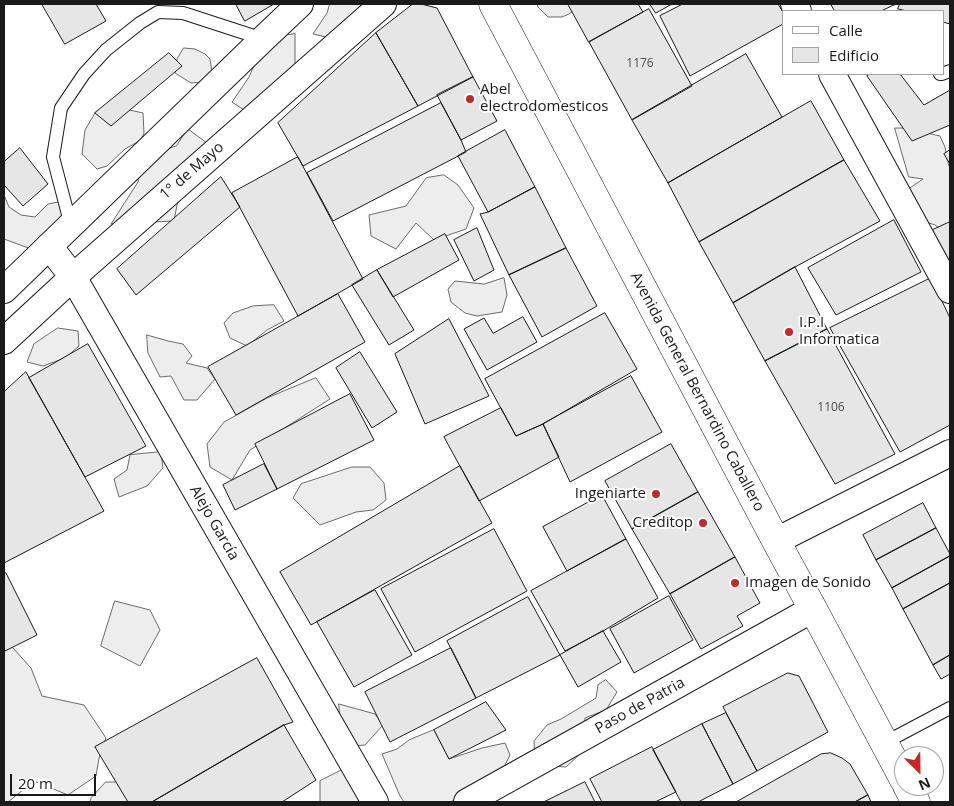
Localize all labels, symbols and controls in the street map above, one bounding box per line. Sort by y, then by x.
legend [782,10,944,75]
text: Calle [829,20,863,40]
text: Edificio [829,45,879,65]
house number: 1176 [626,57,654,71]
place label: Abel electrodomesticos [480,81,608,116]
marker: Abel electrodomesticos [464,93,476,105]
street label: 1° de Mayo [156,138,228,204]
street label: Avenida General Bernardino Caballero [626,269,768,515]
place label: I.P.I Informatica [799,314,879,349]
marker: I.P.I Informatica [783,326,795,338]
house number: 1106 [817,401,845,415]
street label: Alejo García [185,483,243,563]
place label: Ingeniarte [575,485,646,503]
marker: Ingeniarte [650,488,662,500]
place label: Creditop [632,514,693,532]
marker: Creditop [697,517,709,529]
place label: Imagen de Sonido [745,574,871,592]
marker: Imagen de Sonido [729,577,741,589]
street label: Paso de Patria [592,674,688,738]
north arrow [894,746,944,796]
scale bar [12,764,99,796]
text: 20 m [18,773,53,793]
text: N [916,773,934,795]

